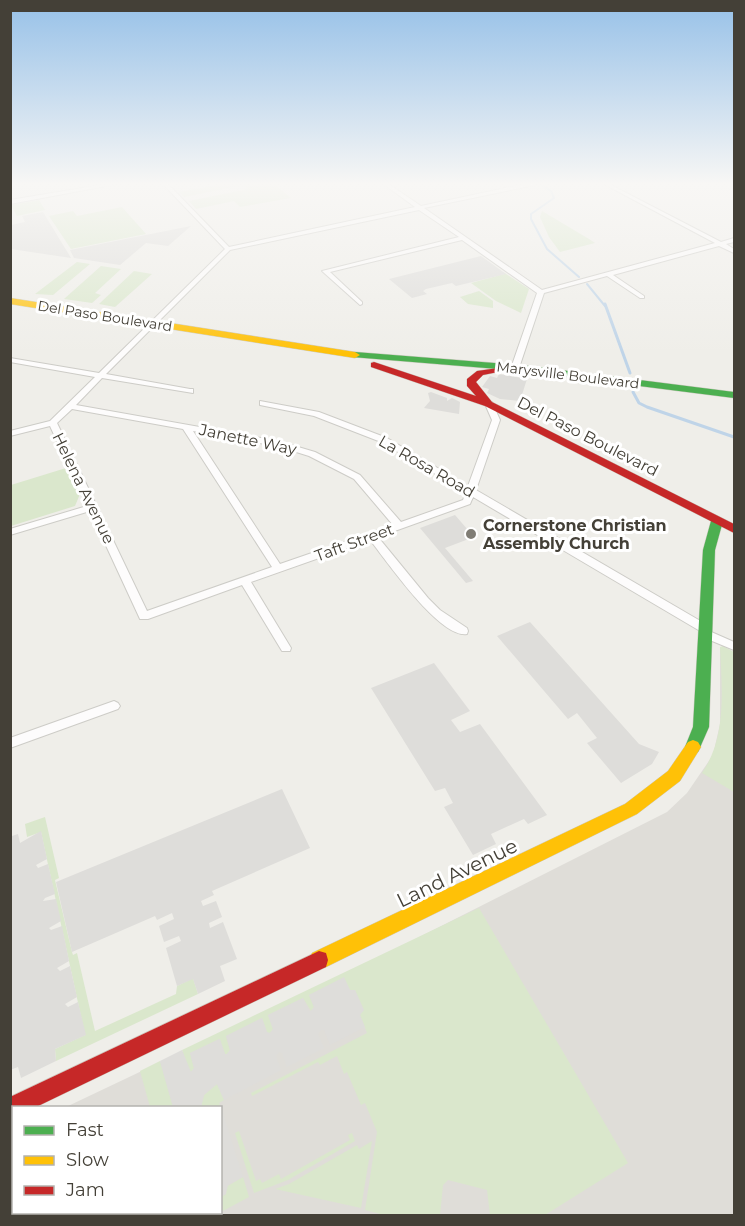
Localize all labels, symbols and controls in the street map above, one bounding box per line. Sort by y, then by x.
street label: Del Paso Boulevard [36,296,174,336]
street label: Marysville Boulevard [496,357,640,393]
street label: Del Paso Boulevard [514,393,661,480]
street label: Janette Way [197,420,299,459]
street label: Helena Avenue [48,429,119,547]
street label: La Rosa Road [375,431,478,502]
place label: Cornerstone Christian Assembly Church [482,516,667,553]
street label: Taft Street [312,519,397,566]
marker: Cornerstone Christian Assembly Church [464,527,478,541]
street label: Land Avenue [393,833,521,913]
legend [12,1106,222,1214]
text: Fast [66,1119,104,1141]
text: Slow [66,1149,109,1171]
text: Jam [65,1179,105,1201]

